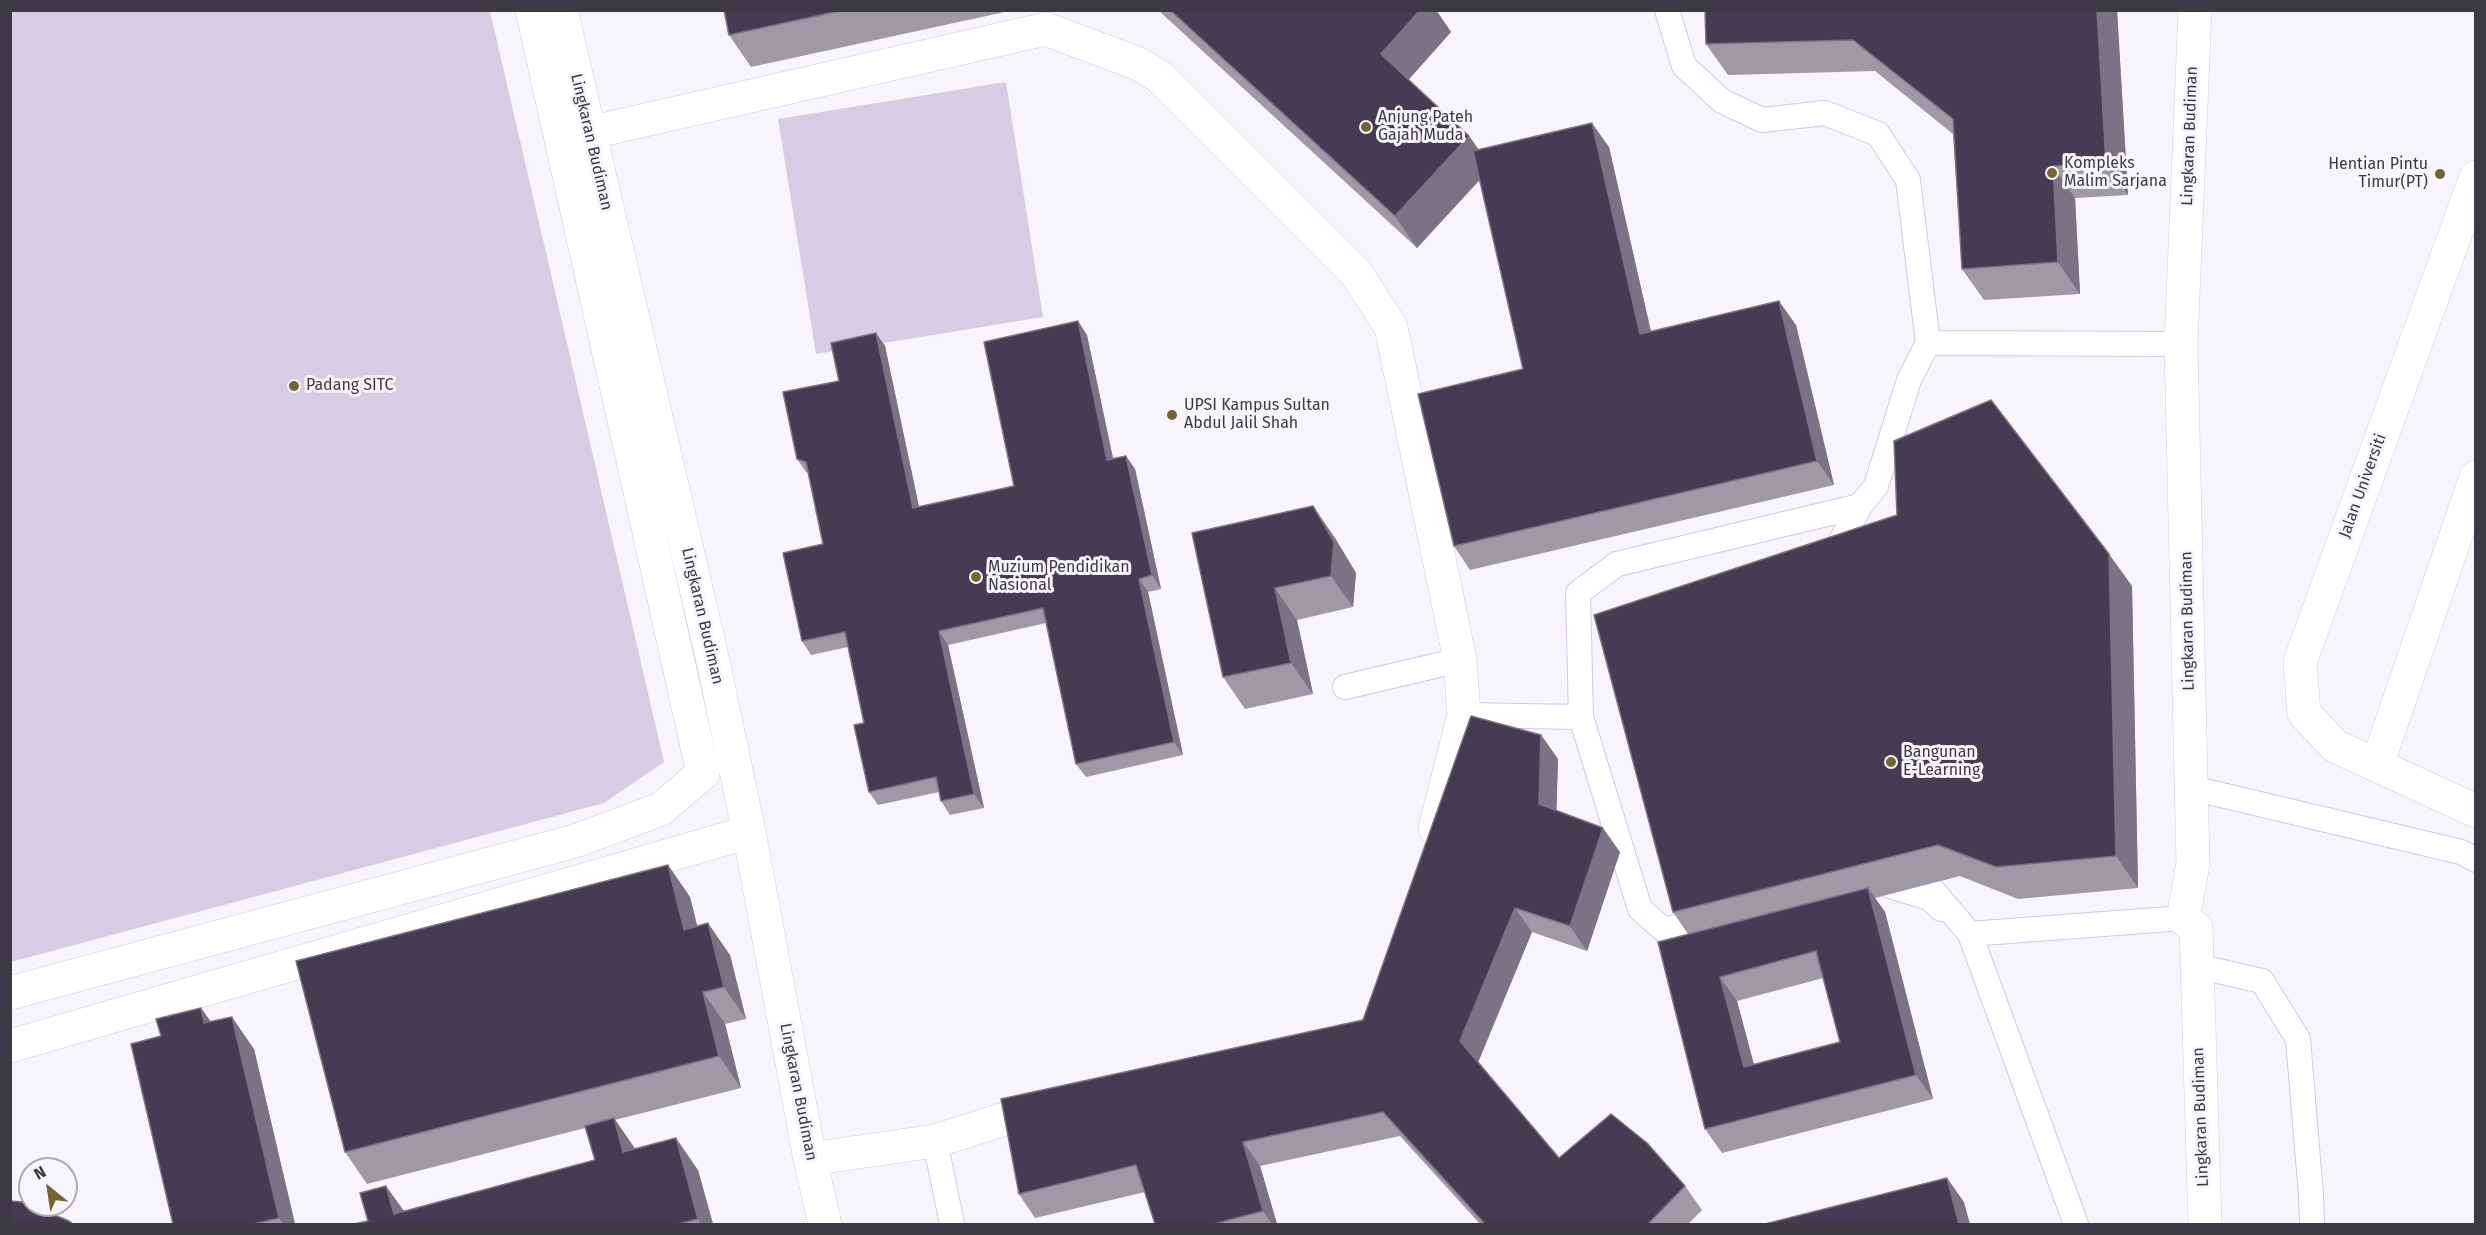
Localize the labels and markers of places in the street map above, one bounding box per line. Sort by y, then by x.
place label: Anjung Pateh Gajah Muda [1378,108,1473,146]
marker: Anjung Pateh Gajah Muda [1359,120,1373,134]
place label: Kompleks Malim Sarjana [2064,154,2167,192]
place label: Hentian Pintu Timur(PT) [2328,155,2428,193]
marker: Kompleks Malim Sarjana [2045,166,2059,180]
marker: Hentian Pintu Timur(PT) [2433,167,2447,181]
place label: Padang SITC [306,376,393,396]
marker: Padang SITC [287,379,301,393]
place label: UPSI Kampus Sultan Abdul Jalil Shah [1184,396,1330,434]
marker: UPSI Kampus Sultan Abdul Jalil Shah [1165,408,1179,422]
place label: Muzium Pendidikan Nasional [988,558,1130,596]
marker: Muzium Pendidikan Nasional [969,570,983,584]
place label: Bangunan E-Learning [1903,743,1980,781]
marker: Bangunan E-Learning [1884,755,1898,769]

